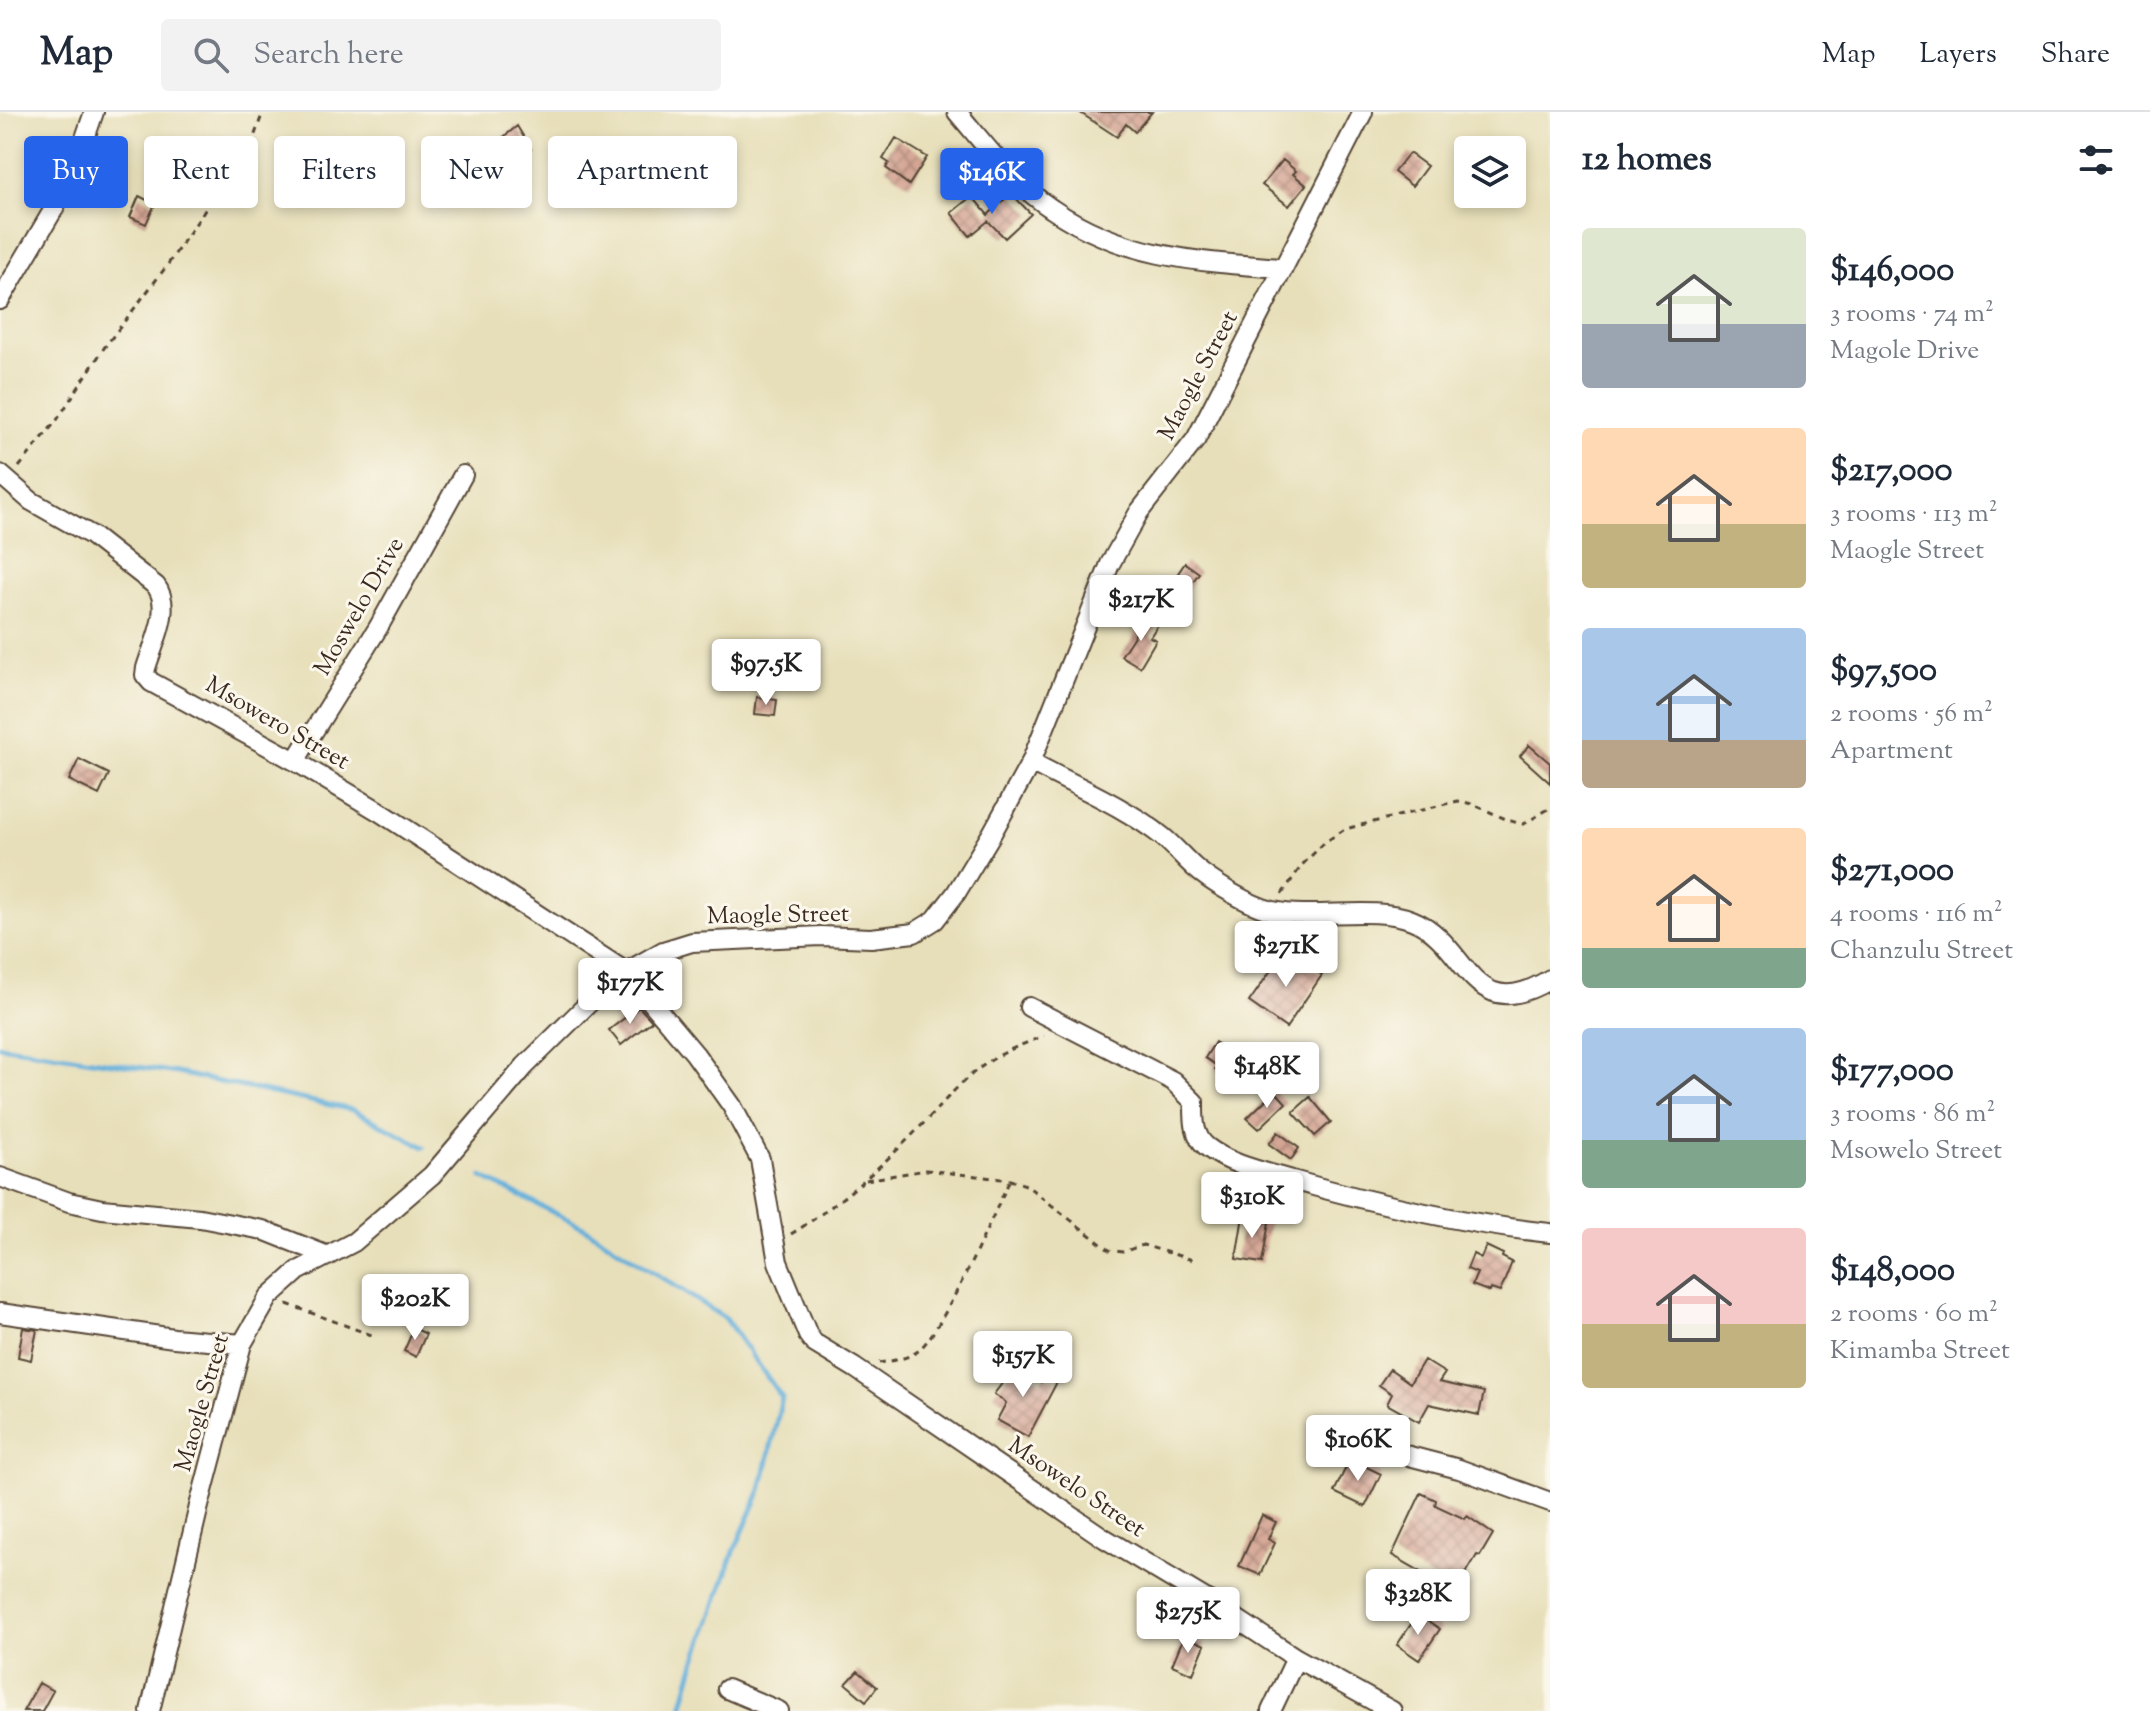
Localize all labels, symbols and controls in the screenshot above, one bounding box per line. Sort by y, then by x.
search box [161,19,721,91]
text: Map [40,28,113,82]
icon: search [189,33,233,77]
text: Search here [253,34,404,77]
text: Map [1822,35,1875,75]
text: Layers [1919,35,1997,75]
text: Share [2041,35,2110,75]
chip: Buy [24,136,128,208]
chip: Rent [144,136,258,208]
chip: Filters [274,136,405,208]
chip: New [421,136,532,208]
chip: Apartment [548,136,737,208]
map controls [1454,136,1526,208]
button: layers [1454,136,1526,208]
text: 12 homes [1582,136,1712,185]
icon: filters [2074,138,2118,182]
pin: $146K [936,148,1048,216]
text: $146K [958,155,1026,192]
text: $146,000 [1830,247,1954,296]
icon: home [1646,260,1742,356]
text: 3 rooms · 74 m² [1830,296,1994,333]
street label: Maogle Street [1151,305,1247,447]
text: Magole Drive [1830,333,1979,370]
text: $217,000 [1830,447,1953,496]
icon: home [1646,460,1742,556]
text: 3 rooms · 113 m² [1830,496,1998,533]
street label: Moswelo Drive [307,531,413,683]
text: Maogle Street [1830,533,1984,570]
pin: $217K [1085,575,1197,643]
text: $217K [1108,582,1174,619]
pin: $97.5K [701,639,831,707]
text: $97.5K [730,646,802,683]
text: $97,500 [1830,647,1937,696]
icon: home [1646,660,1742,756]
street label: Msowero Street [199,669,355,779]
text: 2 rooms · 56 m² [1830,696,1993,733]
text: Apartment [1830,733,1953,770]
text: $271,000 [1830,847,1954,896]
icon: home [1646,860,1742,956]
text: 4 rooms · 116 m² [1830,896,2003,933]
street label: Maogle Street [707,898,849,934]
pin: $271K [1230,921,1342,989]
text: $271K [1253,928,1319,965]
text: Chanzulu Street [1830,933,2013,970]
pin: $177K [574,958,686,1026]
text: $177K [596,965,664,1002]
pin: $148K [1211,1042,1323,1110]
text: $177,000 [1830,1047,1954,1096]
text: $148K [1233,1049,1301,1086]
icon: home [1646,1060,1742,1156]
text: 3 rooms · 86 m² [1830,1096,1995,1133]
text: Msowelo Street [1830,1133,2002,1170]
pin: $310K [1196,1172,1308,1240]
text: $310K [1219,1179,1285,1216]
text: $148,000 [1830,1247,1955,1296]
icon: home [1646,1260,1742,1356]
pin: $202K [359,1274,471,1342]
text: $202K [380,1281,450,1318]
text: 2 rooms · 60 m² [1830,1296,1998,1333]
street label: Maogle Street [167,1330,239,1476]
pin: $157K [967,1331,1079,1399]
text: Kimamba Street [1830,1333,2010,1370]
text: $157K [991,1338,1055,1375]
pin: $106K [1302,1415,1414,1483]
text: $106K [1324,1422,1392,1459]
street label: Msowelo Street [1001,1429,1151,1547]
pin: $328K [1362,1569,1474,1637]
text: $328K [1384,1576,1452,1613]
pin: $275K [1132,1587,1244,1655]
text: $275K [1155,1594,1221,1631]

